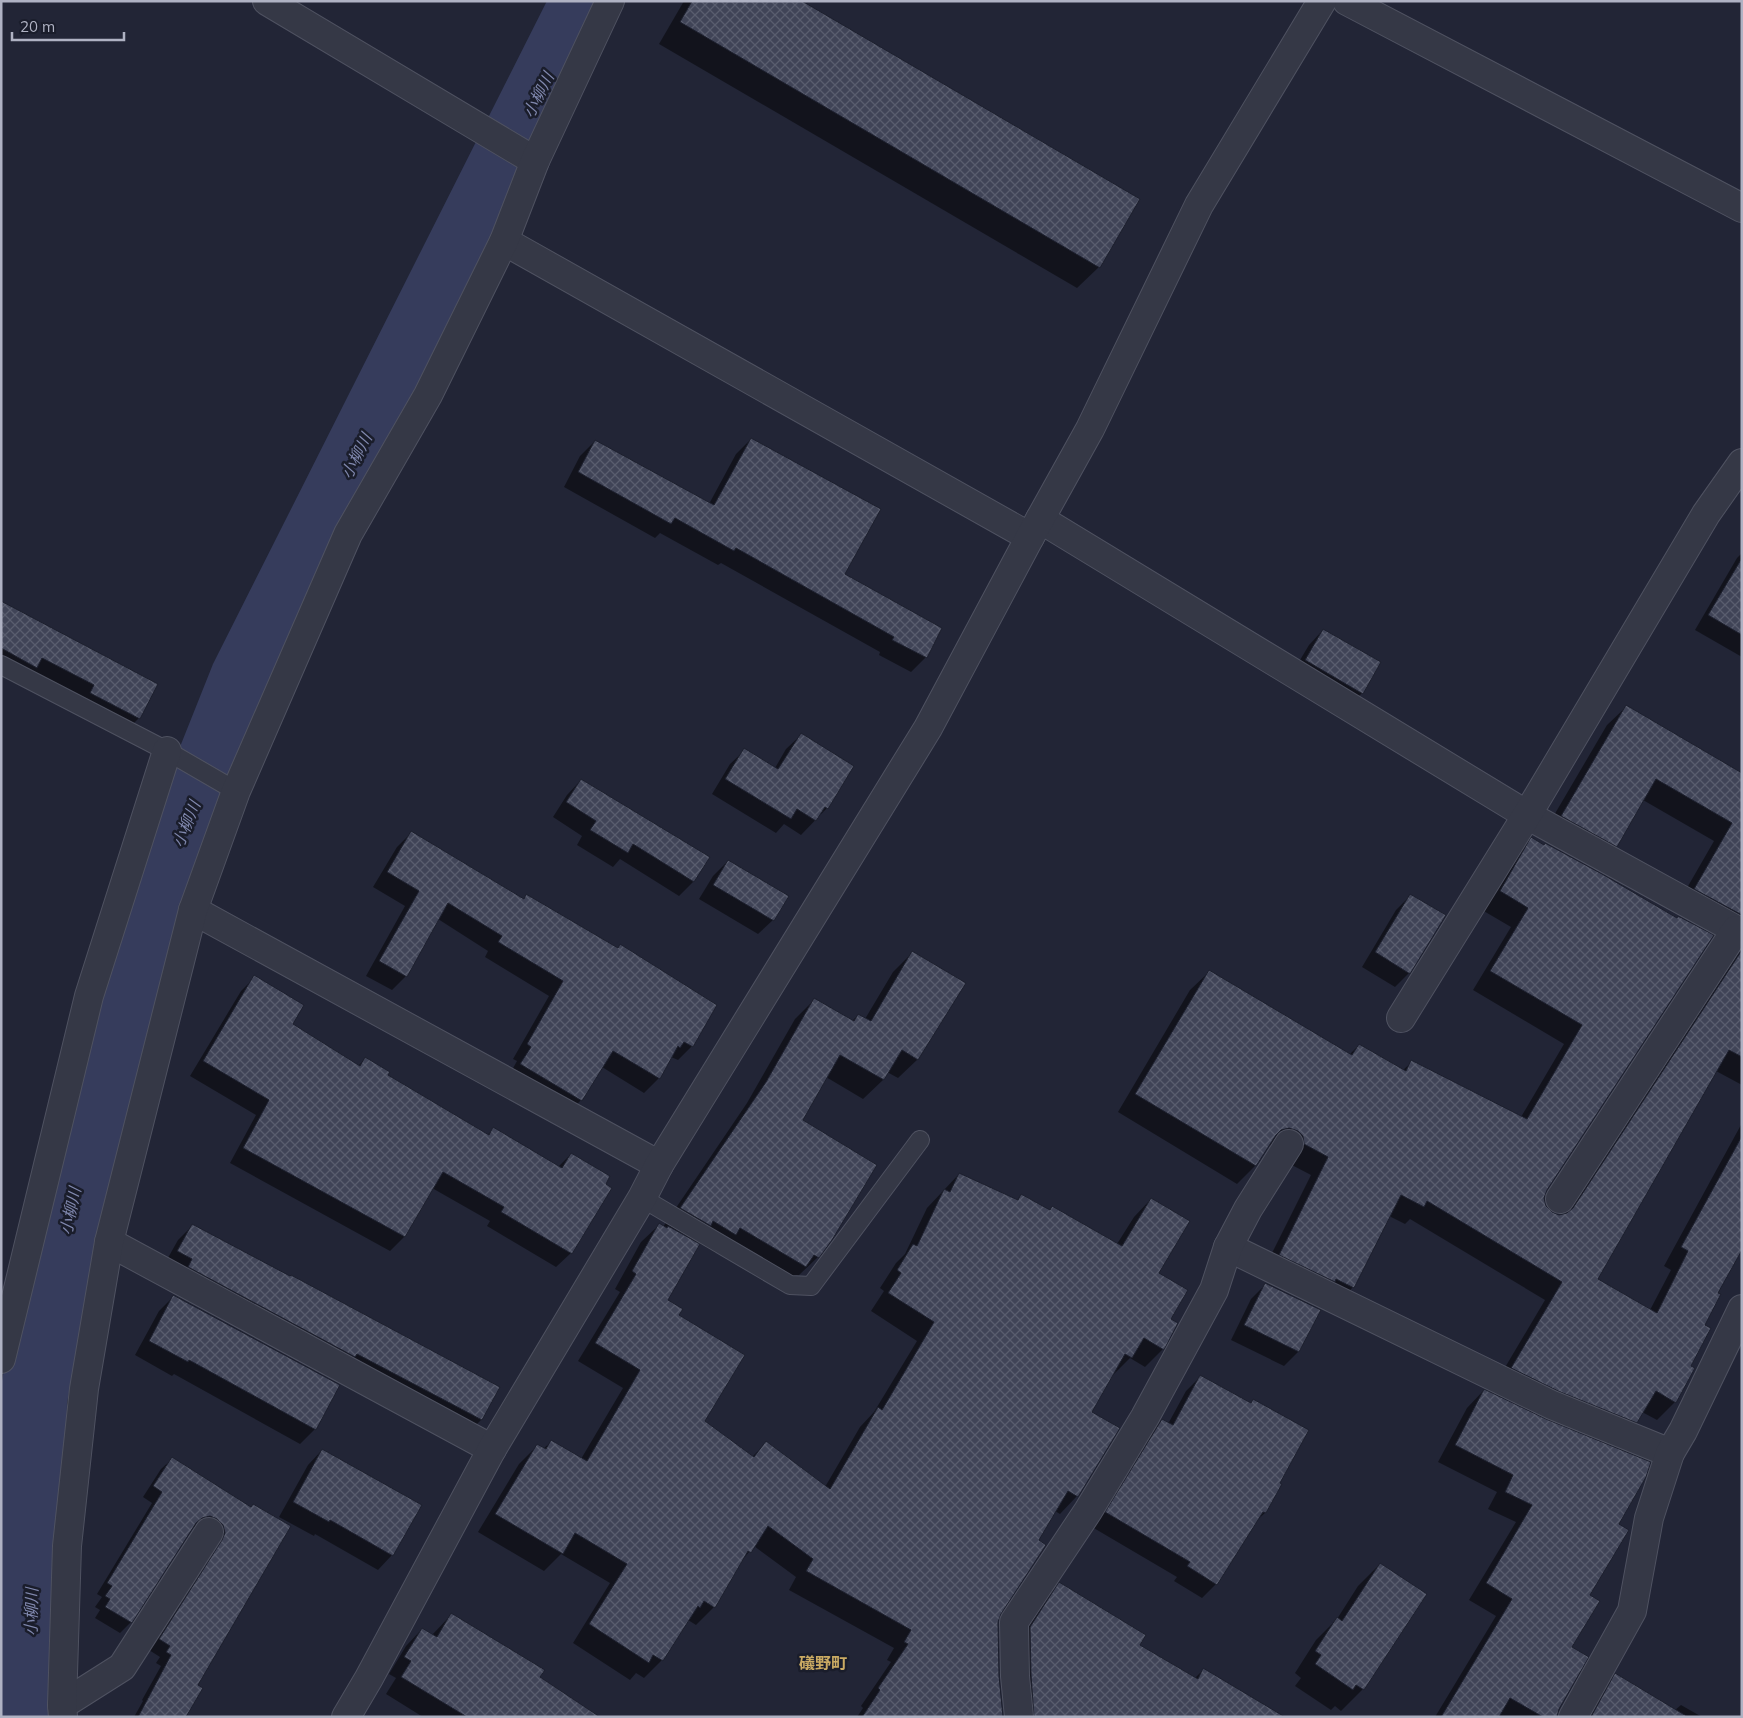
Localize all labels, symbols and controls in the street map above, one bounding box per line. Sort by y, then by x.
scale bar [12,10,125,42]
text: 20 m [20,17,55,36]
water label: 小柳川 [518,67,559,121]
water label: 小柳川 [336,428,377,482]
water label: 小柳川 [168,796,205,850]
water label: 小柳川 [55,1183,85,1237]
water label: 小柳川 [21,1586,41,1636]
district label: 礒野町 [799,1653,847,1673]

